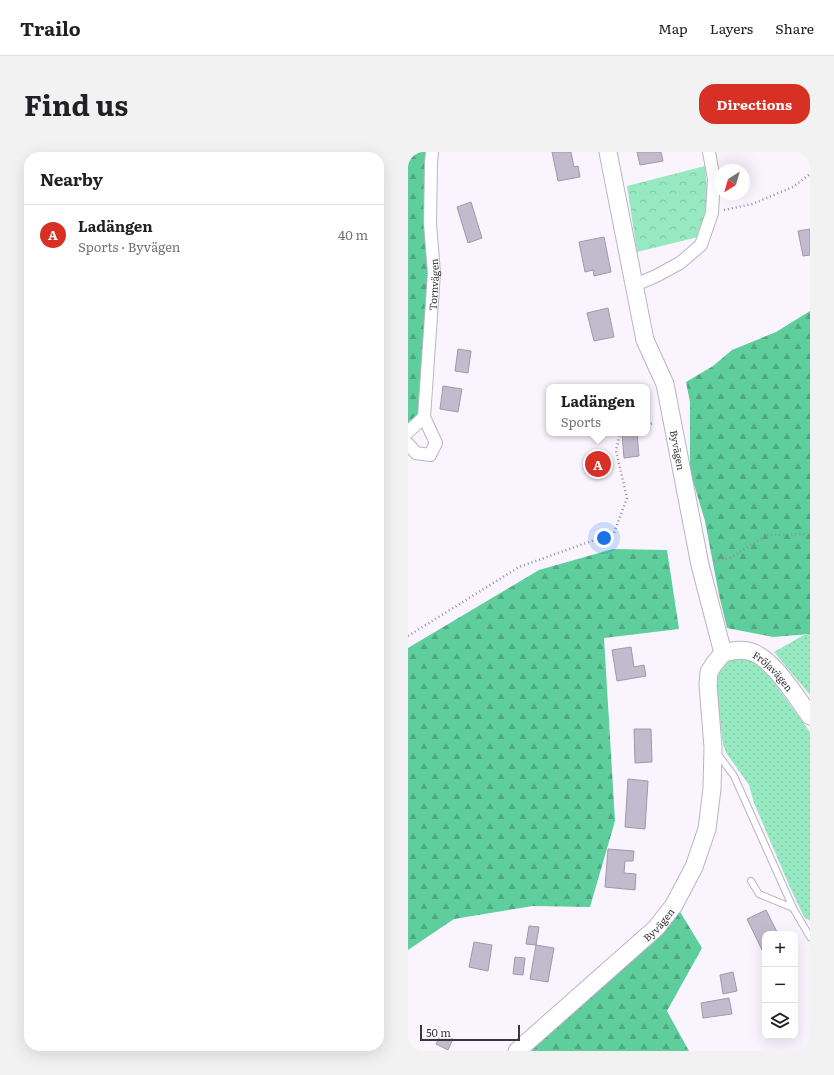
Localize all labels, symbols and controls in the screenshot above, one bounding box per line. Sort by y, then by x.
text: Trailo [20,14,81,42]
text: Map [658,18,688,38]
text: Layers [710,18,753,38]
text: Share [775,18,814,38]
text: Find us [24,83,128,125]
button: Directions [699,84,810,124]
north arrow [714,164,750,200]
text: Nearby [40,166,103,191]
text: Ladängen [78,214,153,237]
text: A [48,225,58,244]
text: 40 m [338,225,368,244]
text: Sports · Byvägen [78,237,180,256]
street label: Tornvägen [424,258,442,311]
popup [546,384,650,436]
text: Ladängen [561,389,635,412]
text: Sports [561,412,601,431]
street label: Byvägen [667,429,689,472]
pin: A [585,449,611,479]
your location [594,528,614,548]
street label: Fröjavägen [751,646,798,694]
street label: Byvägen [639,904,677,944]
map controls [762,931,798,1039]
button: + [762,931,798,967]
button: − [762,967,798,1003]
button: layers [762,1003,798,1039]
scale bar [420,1023,520,1042]
text: 50 m [426,1024,451,1040]

